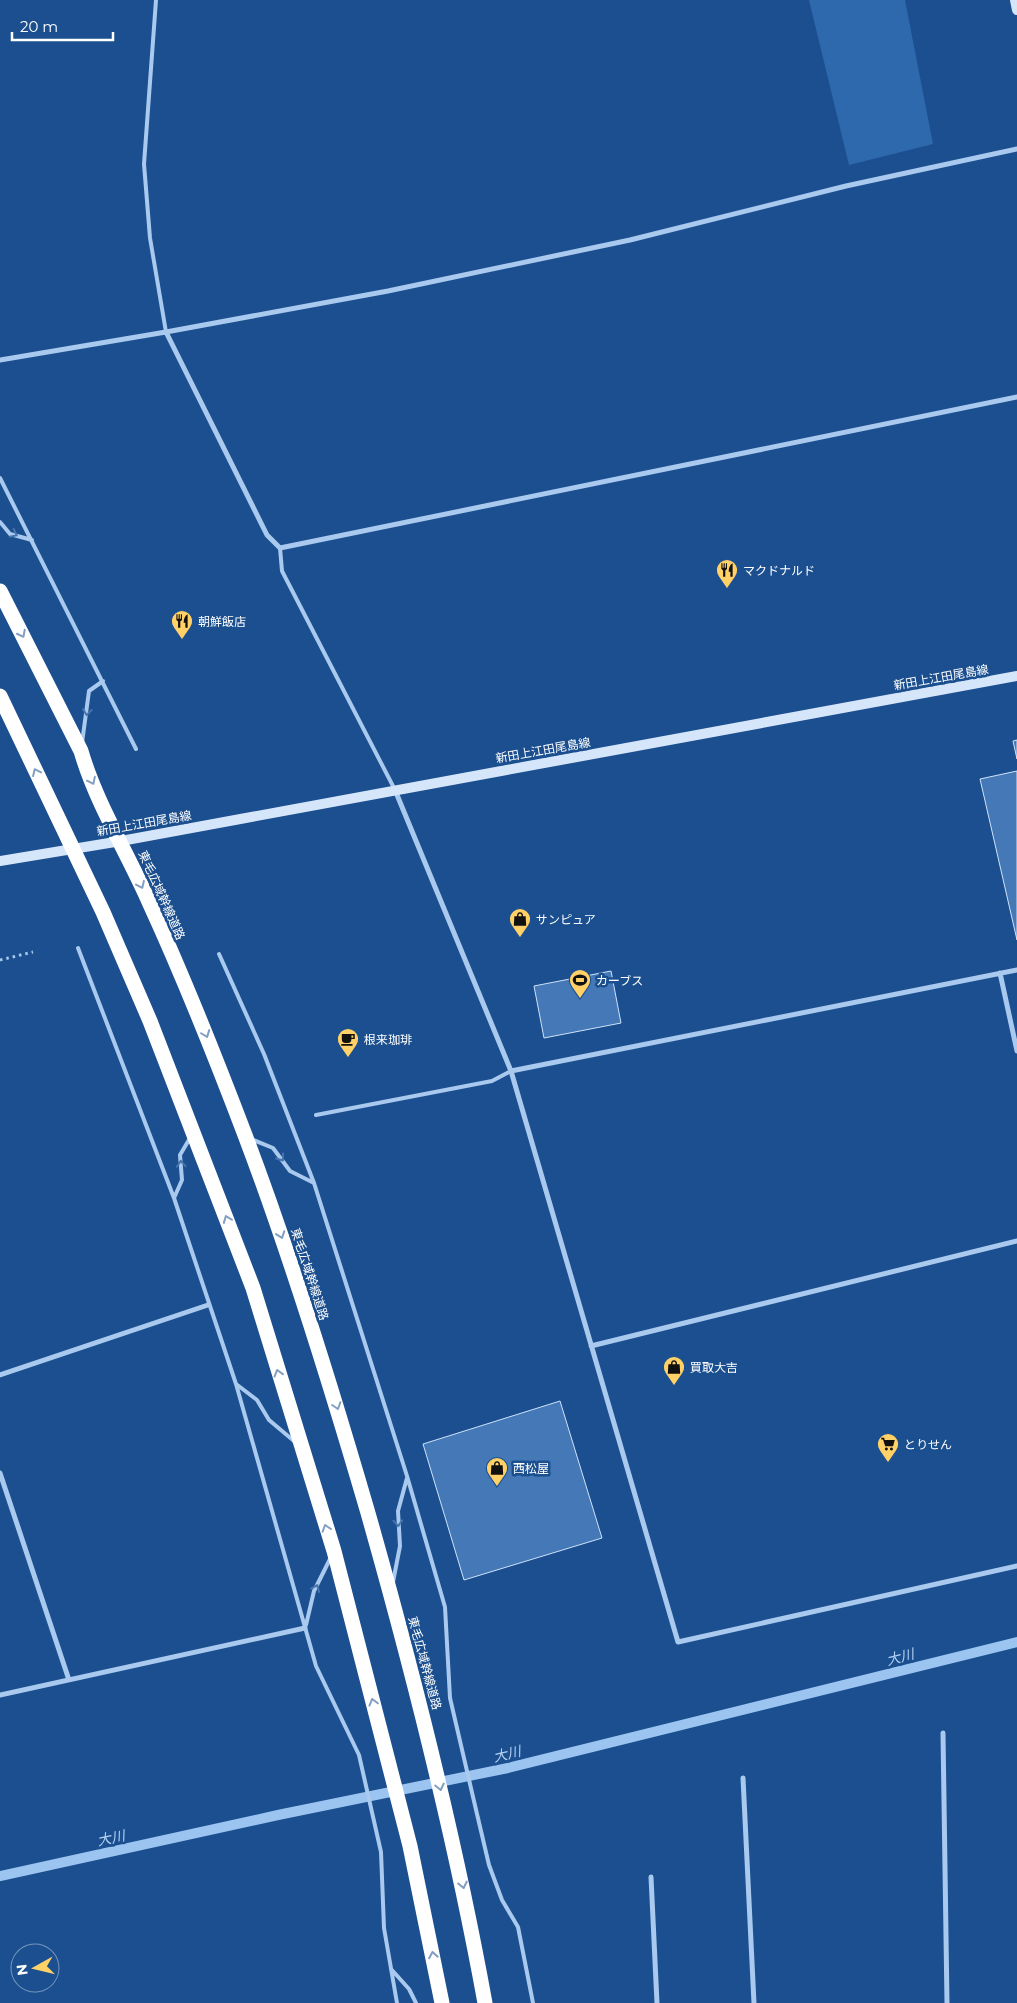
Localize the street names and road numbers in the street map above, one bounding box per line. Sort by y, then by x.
street label: 新田上江田尾島線 [892,661,990,693]
street label: 新田上江田尾島線 [494,734,592,766]
street label: 新田上江田尾島線 [95,807,193,839]
street label: 東毛広域幹線道路 [136,848,188,942]
street label: 東毛広域幹線道路 [288,1226,332,1322]
street label: 東毛広域幹線道路 [405,1615,445,1711]

